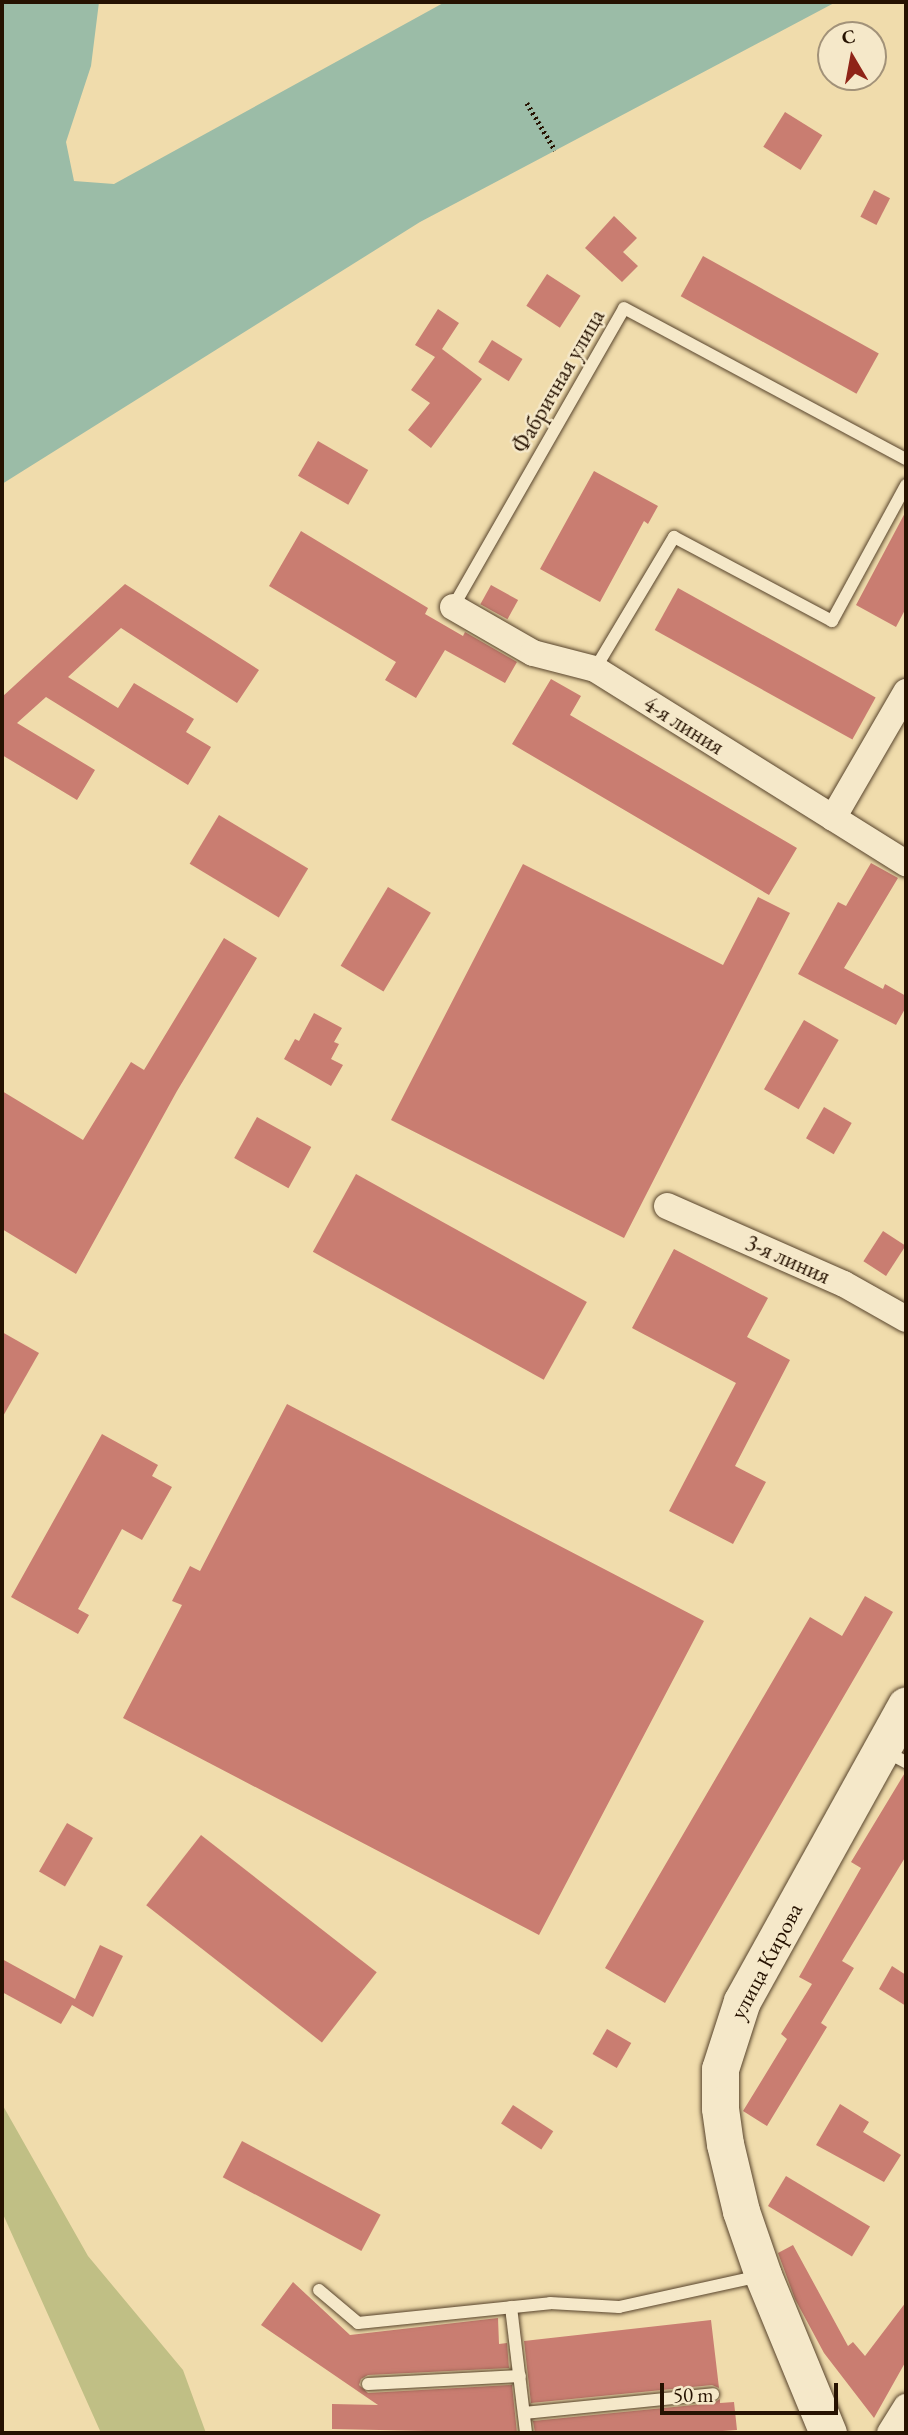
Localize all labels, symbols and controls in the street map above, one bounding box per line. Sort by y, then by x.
north arrow [817,21,887,91]
text: С [840,23,857,50]
street label: Фабричная улица [506,304,610,458]
street label: 4-я линия [639,689,729,761]
street label: 3-я линия [741,1228,835,1290]
street label: улица Кирова [724,1898,808,2024]
scale bar [663,2368,842,2412]
text: 50 m [673,2381,714,2408]

